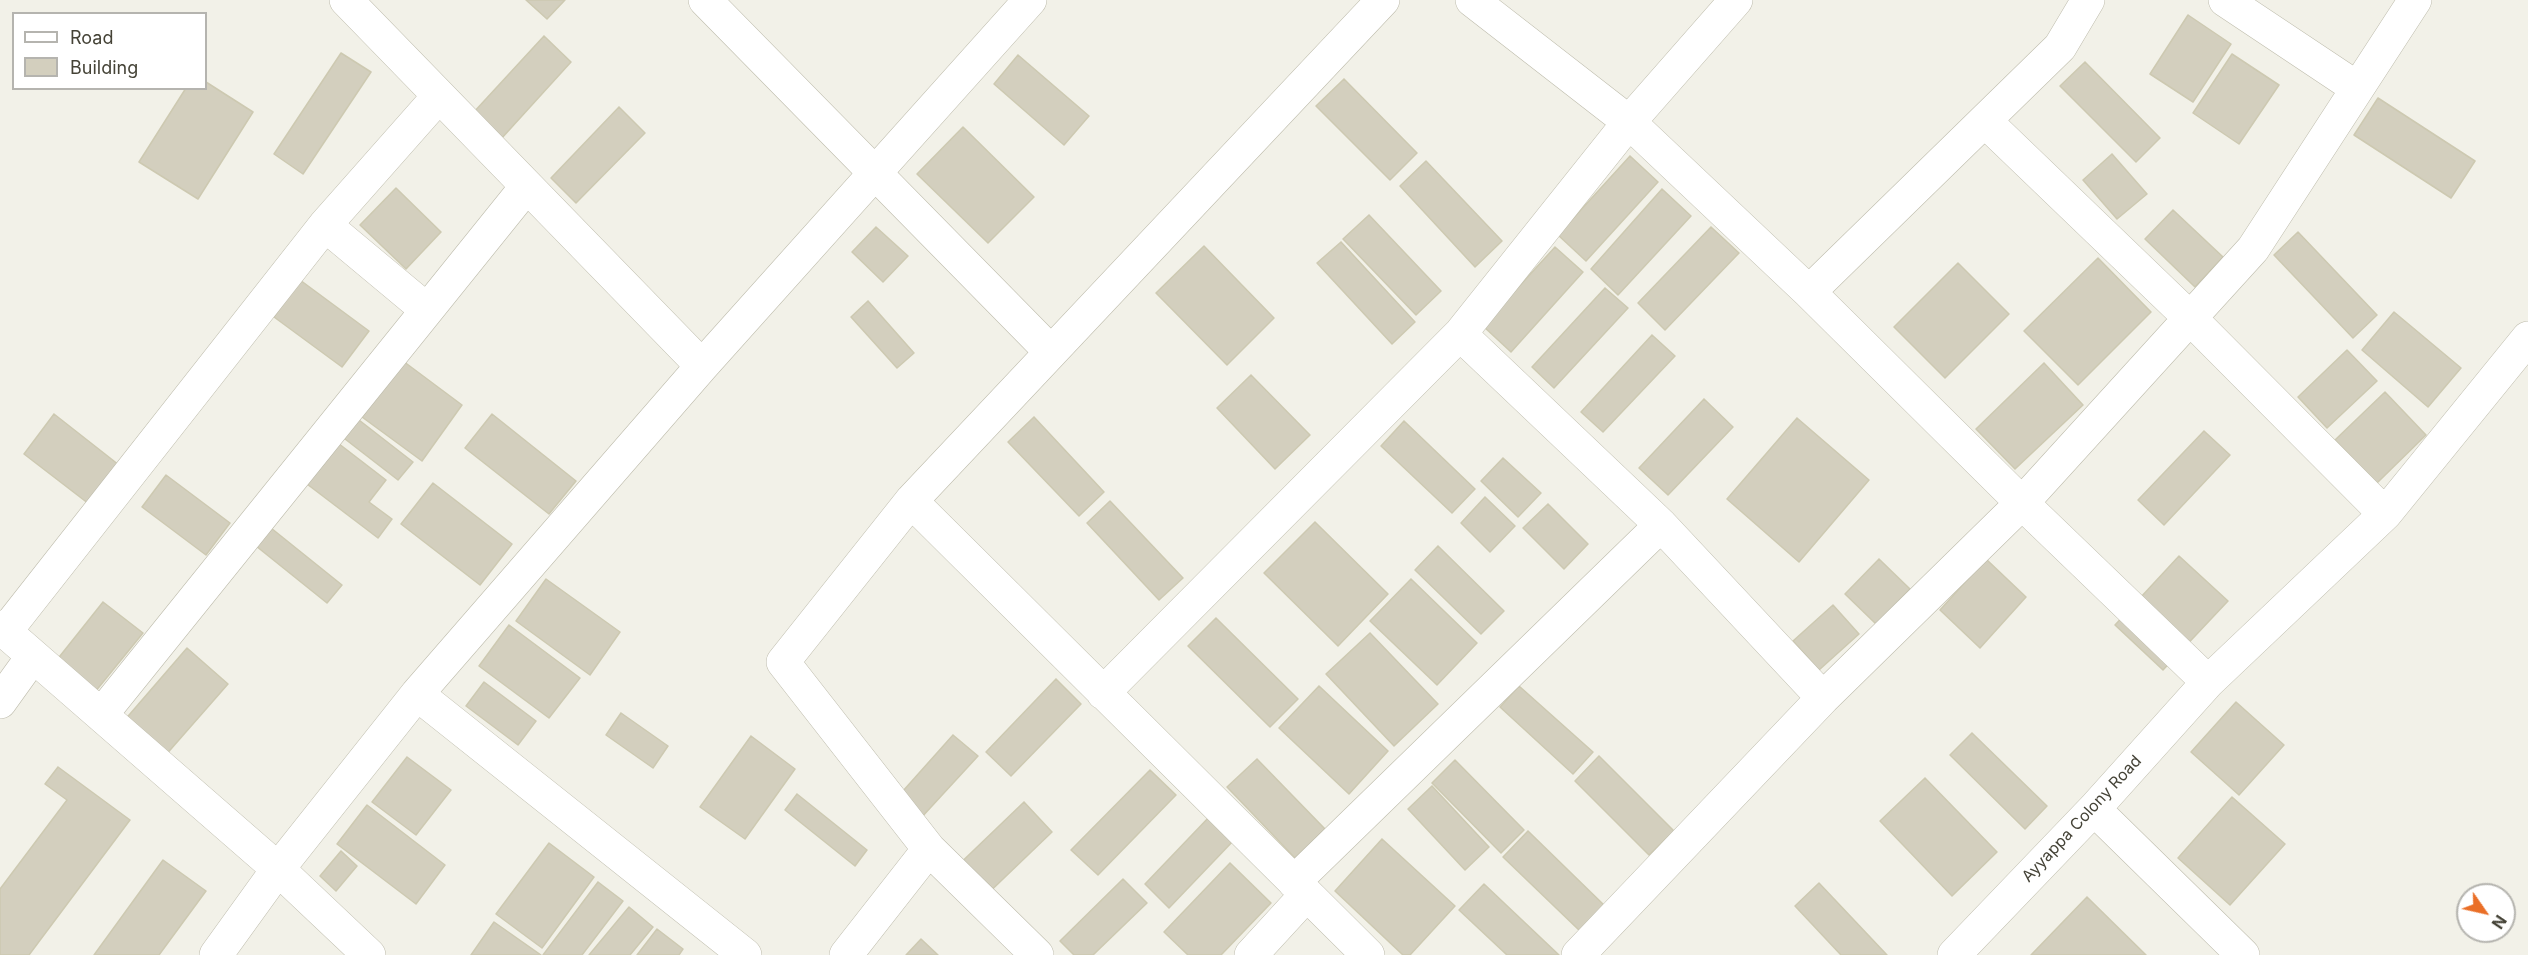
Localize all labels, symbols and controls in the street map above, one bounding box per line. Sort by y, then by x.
legend [12,12,207,90]
text: Road [70,27,113,48]
text: Building [70,57,138,78]
street label: Ayyappa Colony Road [2018,752,2146,886]
north arrow [2456,883,2516,943]
text: N [2488,911,2511,933]

